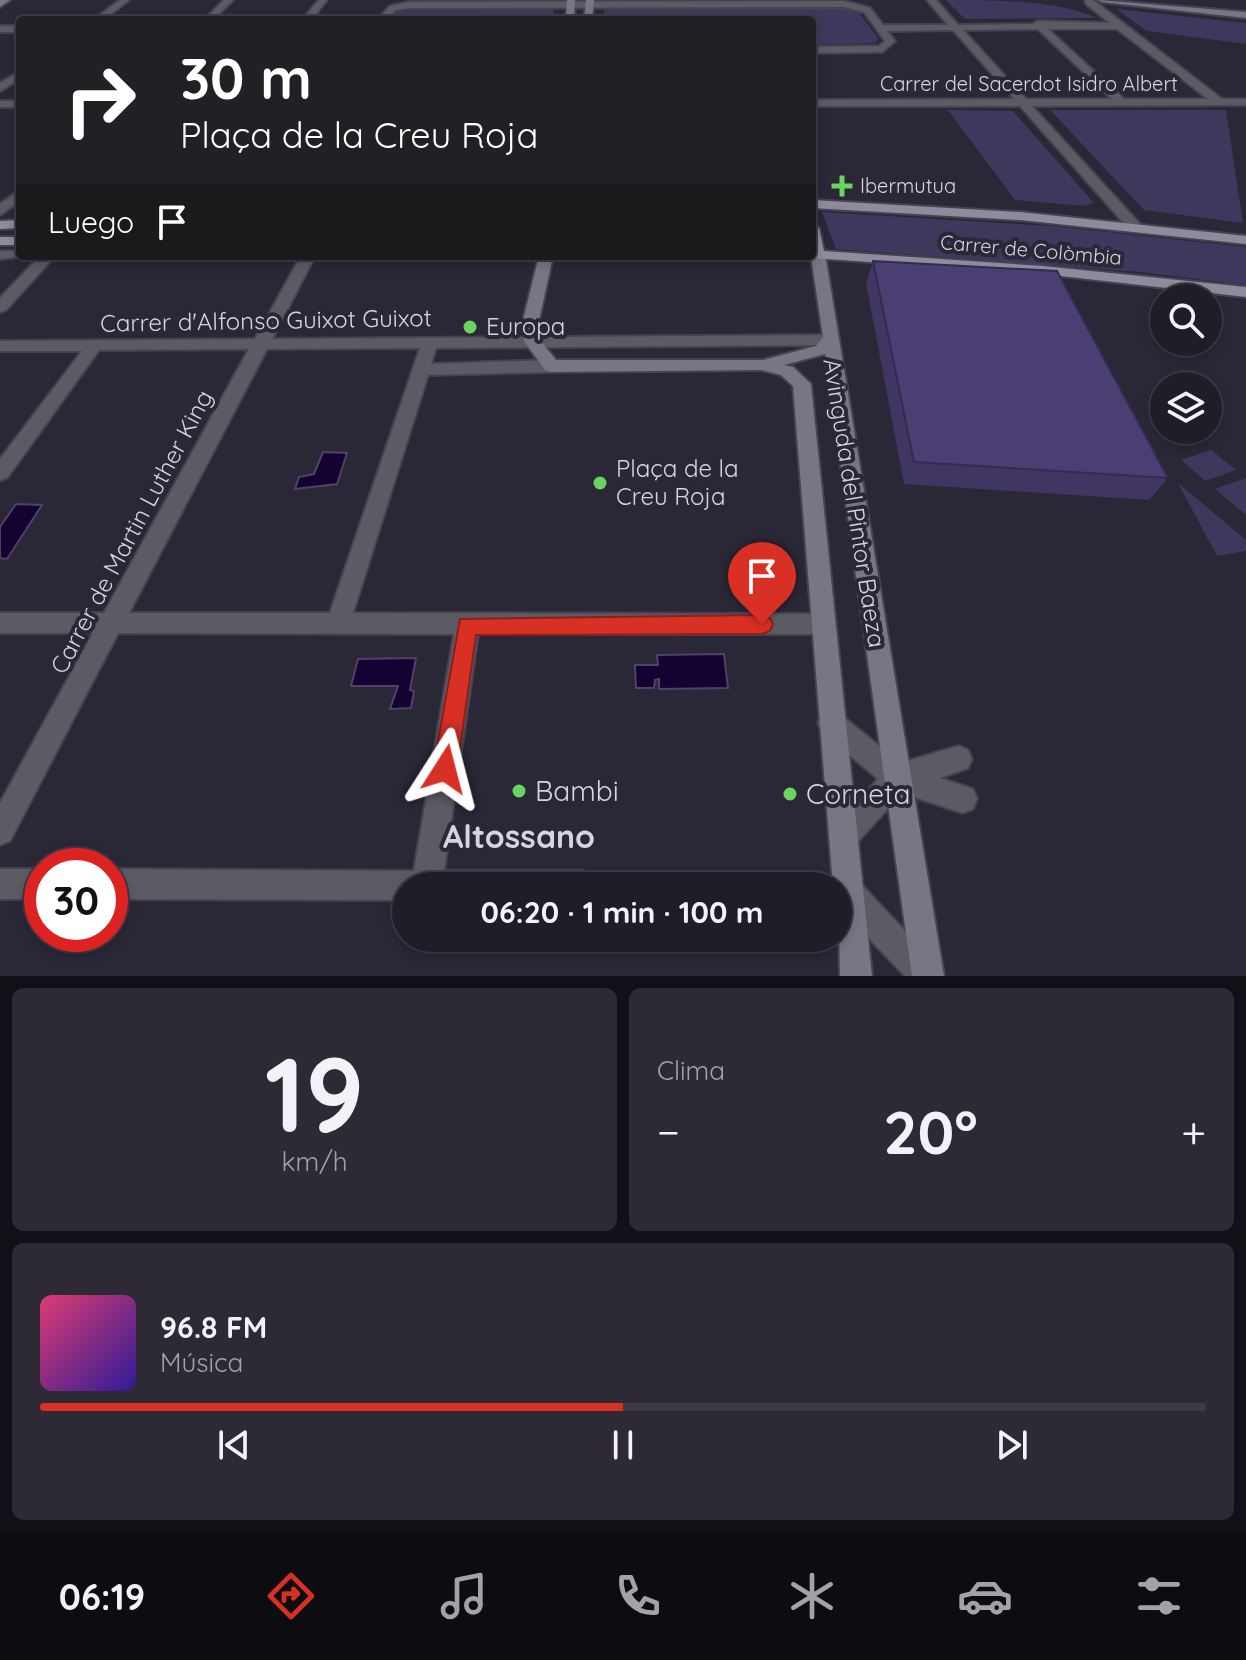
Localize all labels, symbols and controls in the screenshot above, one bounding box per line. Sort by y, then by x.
text: 30 m [180,43,312,113]
icon: right [48,48,152,152]
street label: Carrer del Sacerdot Isidro Albert [880,71,1178,96]
text: Plaça de la Creu Roja [180,112,538,157]
place label: Ibermutua [860,173,956,198]
marker: Ibermutua [831,175,853,197]
icon: arrive [150,200,194,244]
text: Luego [48,203,134,241]
street label: Carrer de Colòmbia [939,229,1123,270]
map controls [1150,284,1222,444]
button: search [1150,284,1222,356]
street label: Carrer d'Alfonso Guixot Guixot [100,302,432,338]
place label: Europa [486,311,565,341]
marker: Europa [461,318,479,336]
street label: Avinguda del Pintor Baeza [817,356,893,649]
button: layers [1150,372,1222,444]
street label: Carrer de Martin Luther King [43,384,219,679]
place label: Plaça de la Creu Roja [616,453,739,511]
marker: Plaça de la Creu Roja [591,474,609,492]
pin [728,542,796,624]
icon: arrive [740,554,784,598]
position arrow [403,727,487,811]
place label: Bambi [535,773,619,808]
place label: Corneta [806,776,910,811]
marker: Bambi [510,782,528,800]
marker: Corneta [781,785,799,803]
district label: Altossano [443,816,595,856]
speed limit sign: 30 [24,848,128,952]
text: 06:20 · 1 min · 100 m [481,893,763,931]
text: 19 [265,1028,364,1158]
text: Clima [657,1054,725,1087]
text: 20° [883,1094,978,1169]
text: − [657,1104,680,1159]
text: + [1181,1104,1206,1159]
text: km/h [282,1145,347,1178]
text: 96.8 FM [160,1308,267,1346]
text: Música [160,1346,243,1379]
icon: previous [212,1423,256,1467]
icon: pause [601,1423,645,1467]
icon: next [990,1423,1034,1467]
icon: directions [263,1568,319,1624]
icon: music [436,1568,492,1624]
icon: phone [610,1568,666,1624]
icon: climate [784,1568,840,1624]
icon: car [957,1568,1013,1624]
icon: filters [1131,1568,1187,1624]
text: 06:19 [59,1574,145,1619]

